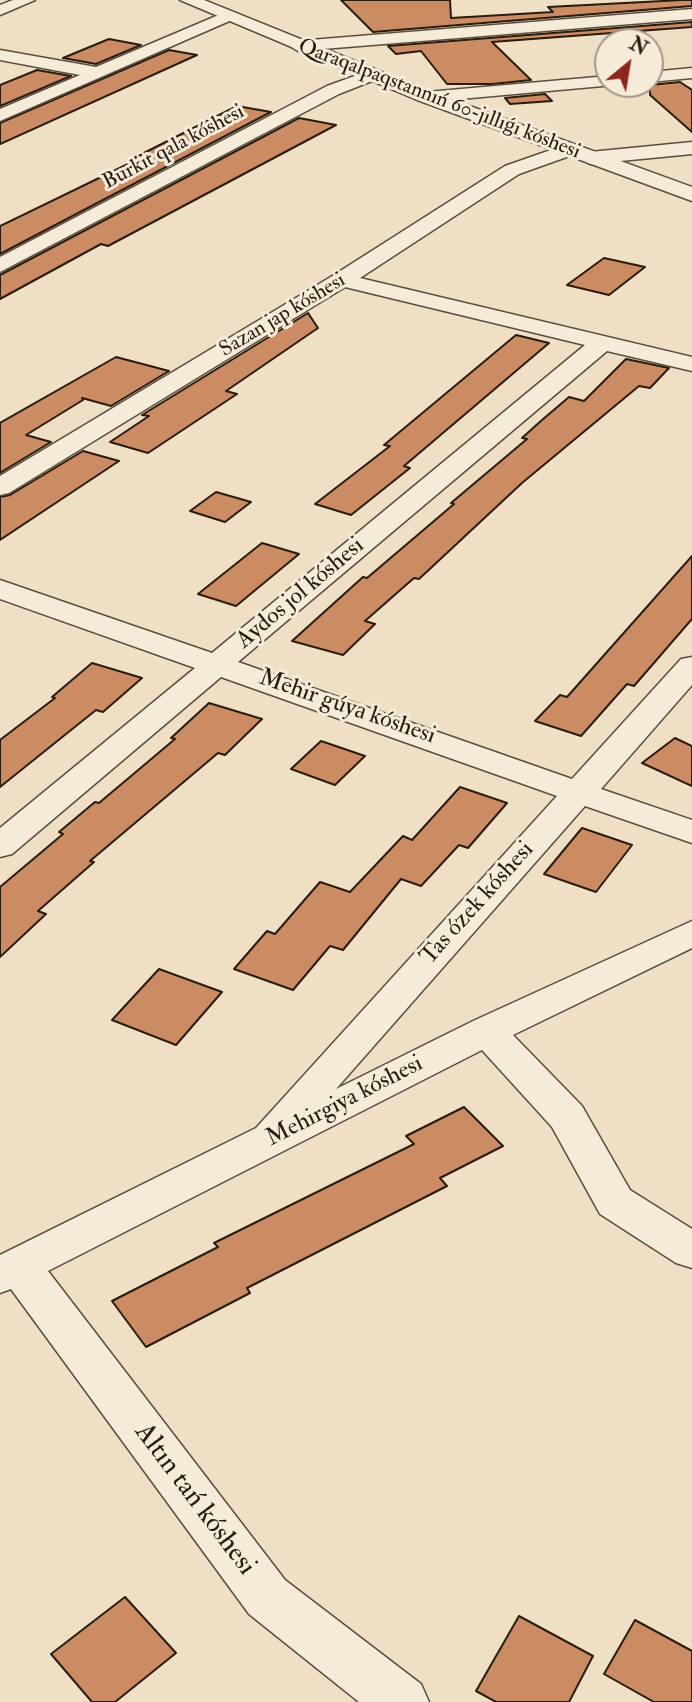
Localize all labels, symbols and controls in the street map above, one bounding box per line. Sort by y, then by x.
north arrow [594,28,664,98]
text: N [625,32,652,61]
street label: Qaraqalpaqstannıń 60-jıllıǵı kóshesi [294,34,584,166]
street label: Burkit qala kóshesi [99,100,249,196]
street label: Sazan jap kóshesi [215,269,351,363]
street label: Aydos jol kóshesi [231,532,371,656]
street label: Mehir gúyа kóshesi [255,664,439,752]
street label: Tas ózek kóshesi [415,836,541,972]
street label: Mehirgiya kóshesi [262,1050,428,1154]
street label: Altın tań kóshesi [126,1417,262,1583]

